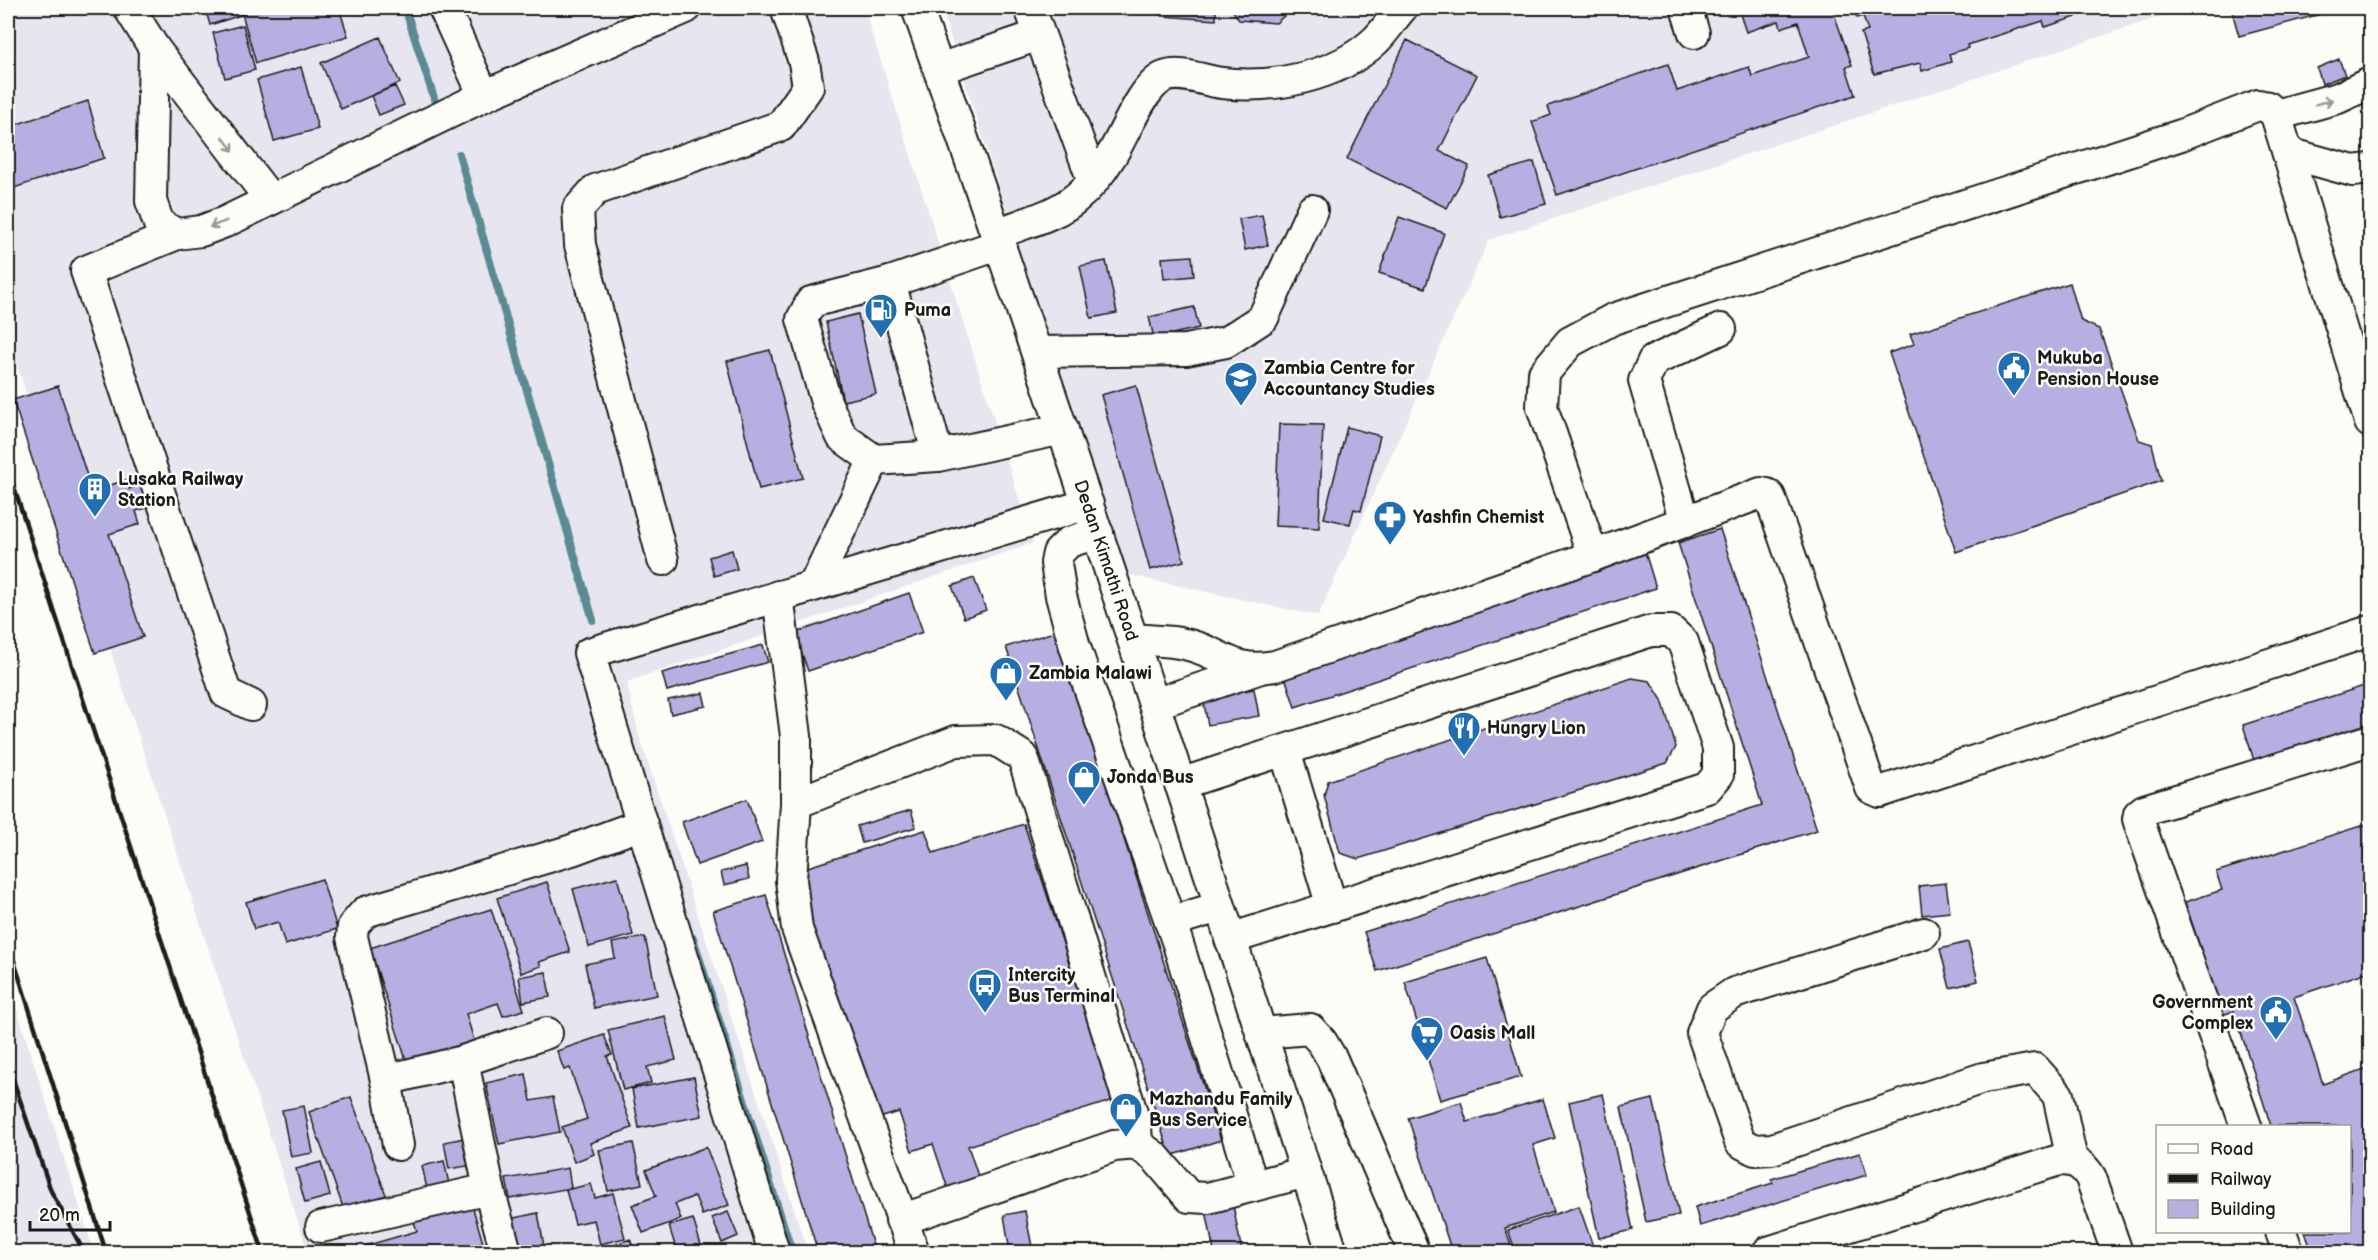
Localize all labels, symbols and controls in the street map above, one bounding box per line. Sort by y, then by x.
one-way arrow [2314,95,2333,107]
one-way arrow [222,136,235,152]
one-way arrow [209,219,227,230]
fuel station icon: Puma [863,292,899,339]
place label: Puma [904,300,951,321]
place label: Mukuba Pension House [2037,348,2159,390]
public building icon: Mukuba Pension House [1996,350,2032,397]
place label: Zambia Centre for Accountancy Studies [1263,358,1435,400]
school or university icon: Zambia Centre for Accountancy Studies [1223,360,1259,407]
place label: Lusaka Railway Station [118,469,244,511]
building icon: Lusaka Railway Station [77,471,113,518]
street label: Dedan Kimathi Road [1069,477,1142,644]
pharmacy icon: Yashfin Chemist [1372,499,1408,546]
place label: Yashfin Chemist [1413,507,1544,528]
shop icon: Zambia Malawi [988,655,1024,702]
place label: Zambia Malawi [1029,663,1152,684]
restaurant icon: Hungry Lion [1446,710,1482,757]
place label: Hungry Lion [1487,718,1586,739]
shop icon: Jonda Bus [1066,759,1102,806]
place label: Jonda Bus [1107,767,1194,788]
place label: Intercity Bus Terminal [1008,965,1115,1007]
bus stop icon: Intercity Bus Terminal [967,967,1003,1014]
place label: Government Complex [2152,992,2253,1034]
public building icon: Government Complex [2258,994,2294,1041]
supermarket icon: Oasis Mall [1409,1015,1445,1062]
place label: Oasis Mall [1450,1023,1535,1044]
place label: Mazhandu Family Bus Service [1149,1089,1293,1131]
shop icon: Mazhandu Family Bus Service [1108,1091,1144,1138]
legend [2156,1125,2351,1233]
text: Road [2210,1139,2254,1160]
text: Railway [2210,1169,2272,1190]
scale bar [30,1194,110,1232]
text: Building [2210,1199,2276,1220]
text: 20 m [39,1205,80,1226]

